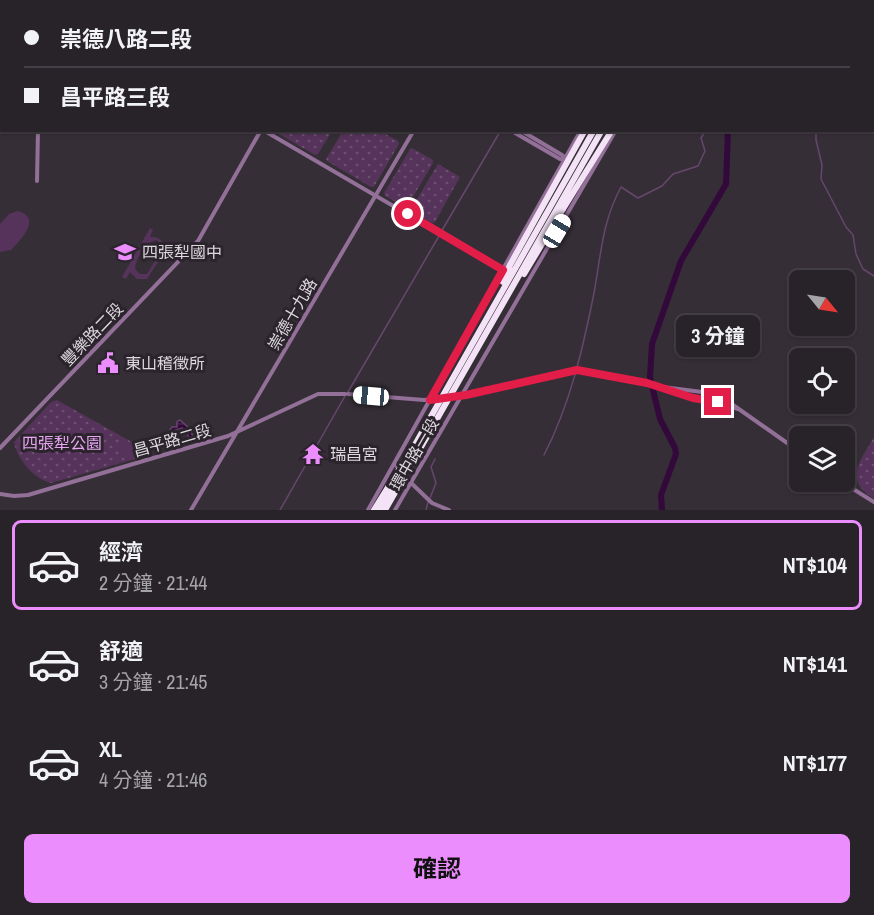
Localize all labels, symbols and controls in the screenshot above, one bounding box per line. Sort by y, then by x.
text: 崇德八路二段 [60,24,192,54]
text: 昌平路三段 [60,82,170,112]
route start [394,200,421,227]
car [540,211,574,251]
school or university icon: 四張犁國中 [113,240,137,264]
place label: 四張犁國中 [142,241,222,263]
north arrow [789,270,855,336]
map controls [789,270,855,492]
street label: 崇德十九路 [262,274,322,354]
street label: 豐樂路二段 [56,298,128,370]
callout: 3 分鐘 [676,315,760,357]
text: 3 分鐘 [691,322,745,349]
button: locate [789,348,855,414]
public building icon: 東山稽徵所 [96,351,120,375]
place label: 東山稽徵所 [125,352,205,374]
car [352,385,390,407]
route end [704,388,731,415]
street label: 環中路一段 [384,414,444,494]
street label: 昌平路二段 [131,418,213,462]
button: layers [789,426,855,492]
park label: 四張犁公園 [22,432,102,454]
temple icon: 瑞昌宮 [301,442,325,466]
place label: 瑞昌宮 [330,443,378,465]
text: 經濟 [99,537,143,567]
icon: car [27,538,81,592]
text: NT$104 [783,550,847,580]
text: 2 分鐘 · 21:44 [99,569,207,596]
text: 舒適 [99,636,143,666]
icon: car [27,637,81,691]
text: NT$141 [783,649,847,679]
text: 3 分鐘 · 21:45 [99,668,207,695]
text: XL [99,734,122,764]
icon: car [27,736,81,790]
text: NT$177 [783,748,847,778]
text: 4 分鐘 · 21:46 [99,766,207,793]
button: 確認 [24,834,850,903]

